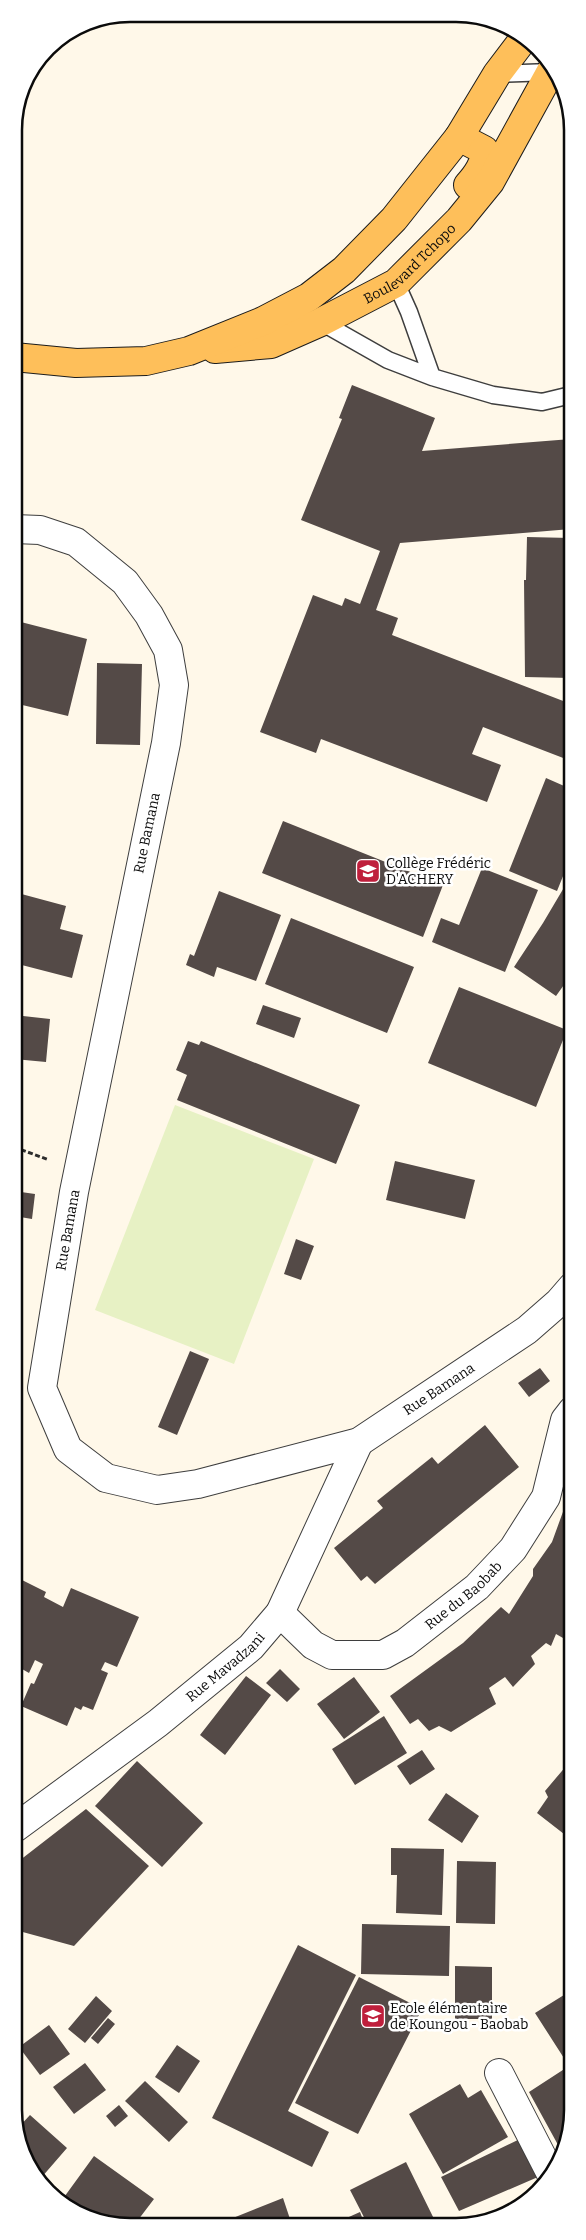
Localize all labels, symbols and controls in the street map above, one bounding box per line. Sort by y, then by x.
street label: Boulevard Tchopo [360,220,459,307]
street label: Rue Bamana [130,791,164,875]
place label: Collège Frédéric D'ACHERY [386,855,491,888]
school or university icon: Collège Frédéric D'ACHERY [355,858,381,884]
street label: Rue Bamana [53,1188,84,1272]
street label: Rue Bamana [400,1359,478,1419]
street label: Rue du Baobab [421,1558,505,1633]
street label: Rue Mavadzani [182,1629,268,1705]
place label: Ecole élémentaire de Koungou - Baobab [390,2000,528,2033]
school or university icon: Ecole élémentaire de Koungou - Baobab [360,2003,386,2029]

